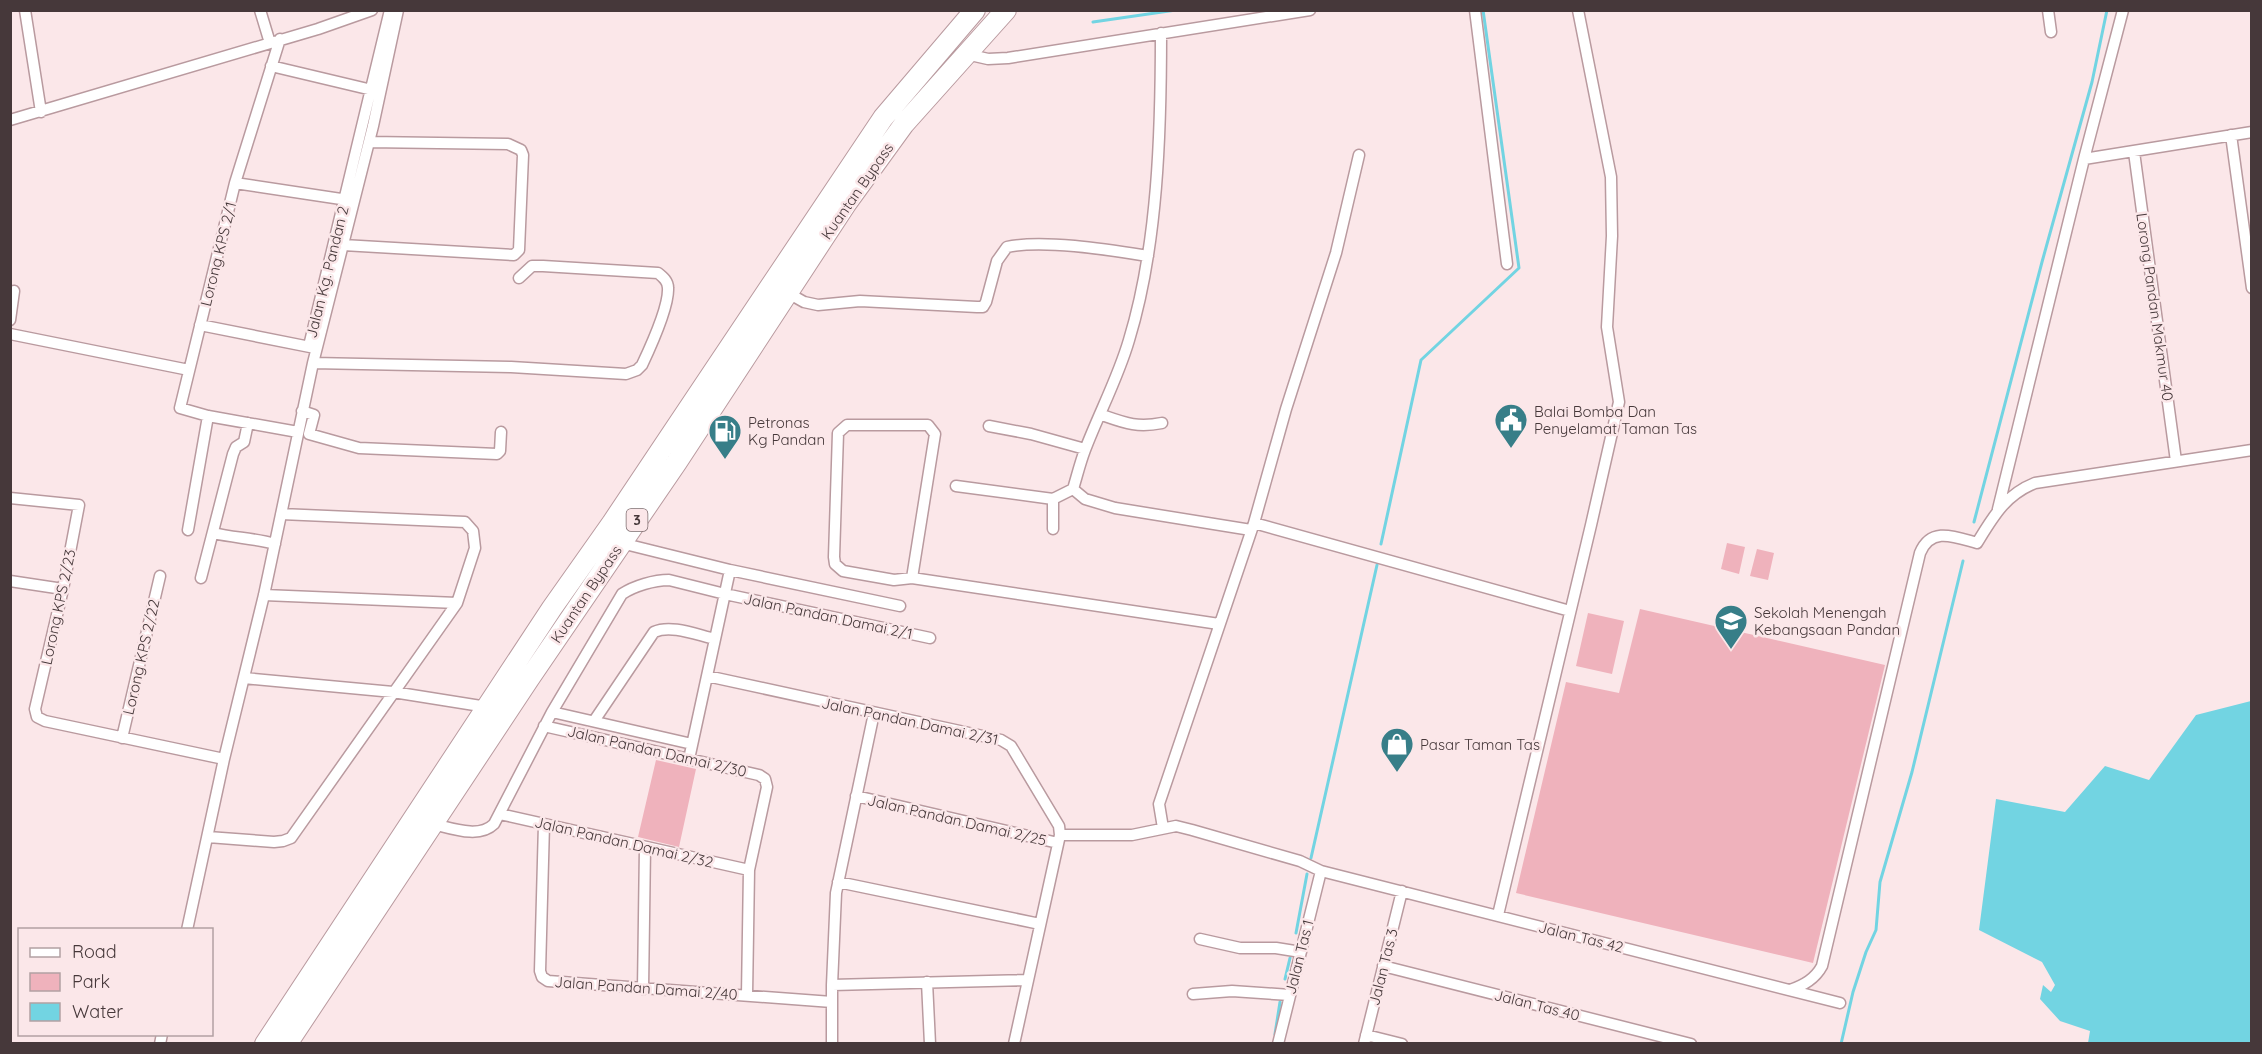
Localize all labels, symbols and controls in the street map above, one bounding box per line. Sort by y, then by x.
street label: Kuantan Bypass [817,139,897,243]
street label: Lorong KPS 2/1 [196,200,240,308]
street label: Jalan Kg. Pandan 2 [301,204,353,340]
street label: Lorong Pandan Makmur 40 [2132,212,2178,402]
public building icon: Balai Bomba Dan Penyelamat Taman Tas [1493,402,1529,449]
place label: Balai Bomba Dan Penyelamat Taman Tas [1534,402,1697,438]
fuel station icon: Petronas Kg Pandan [707,413,743,460]
place label: Petronas Kg Pandan [748,413,825,449]
road number: 3 [626,509,648,531]
street label: Kuantan Bypass [546,542,626,646]
street label: Lorong KPS 2/23 [36,547,80,666]
street label: Jalan Pandan Damai 2/1 [742,589,914,643]
street label: Lorong KPS 2/22 [118,597,164,717]
school or university icon: Sekolah Menengah Kebangsaan Pandan [1713,603,1749,650]
place label: Sekolah Menengah Kebangsaan Pandan [1754,603,1900,639]
street label: Jalan Pandan Damai 2/31 [820,693,1000,749]
street label: Jalan Pandan Damai 2/30 [566,721,749,781]
shop icon: Pasar Taman Tas [1379,726,1415,773]
place label: Pasar Taman Tas [1420,735,1540,754]
street label: Jalan Pandan Damai 2/25 [866,790,1048,850]
street label: Jalan Pandan Damai 2/32 [533,812,715,872]
street label: Jalan Tas 42 [1537,917,1625,957]
street label: Jalan Tas 1 [1281,918,1317,996]
street label: Jalan Tas 3 [1364,926,1402,1007]
legend [18,928,213,1036]
text: Road [72,940,117,963]
text: Park [72,970,110,993]
street label: Jalan Pandan Damai 2/40 [554,972,738,1004]
street label: Jalan Tas 40 [1492,985,1582,1025]
text: Water [72,1000,123,1023]

